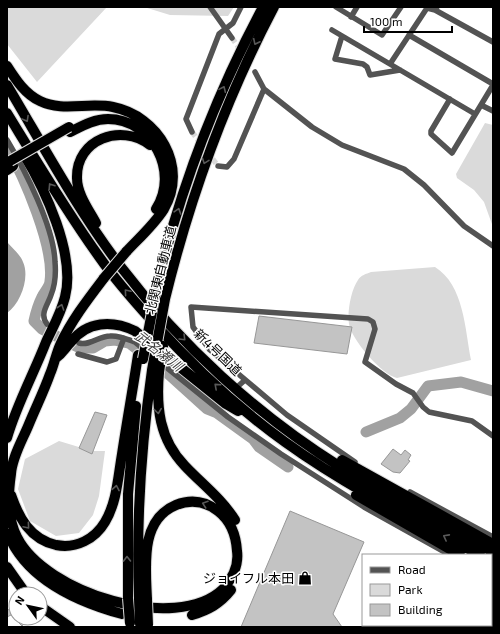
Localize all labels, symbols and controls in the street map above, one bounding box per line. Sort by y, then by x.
scale bar [364,8,452,34]
text: 100 m [370,14,402,28]
one-way arrow [253,37,261,45]
one-way arrow [218,86,226,94]
one-way arrow [22,115,29,123]
one-way arrow [202,157,210,164]
one-way arrow [49,183,56,190]
one-way arrow [173,208,182,215]
street label: 北関東自動車道 [141,224,179,316]
one-way arrow [124,289,131,297]
one-way arrow [57,304,65,311]
street label: 新4号国道 [191,325,245,379]
water label: 武名瀬川 [132,327,188,376]
one-way arrow [178,333,186,341]
one-way arrow [214,384,221,391]
one-way arrow [153,407,162,414]
one-way arrow [111,484,120,491]
one-way arrow [201,500,208,508]
one-way arrow [22,521,29,529]
one-way arrow [443,534,450,541]
legend [362,554,492,626]
one-way arrow [123,556,131,562]
text: Road [398,562,426,576]
place label: ジョイフル本田 [203,570,294,586]
shop icon: ジョイフル本田 [297,570,313,586]
text: Park [398,582,423,596]
north arrow [8,586,48,626]
text: N [12,593,27,607]
text: Building [398,602,443,616]

